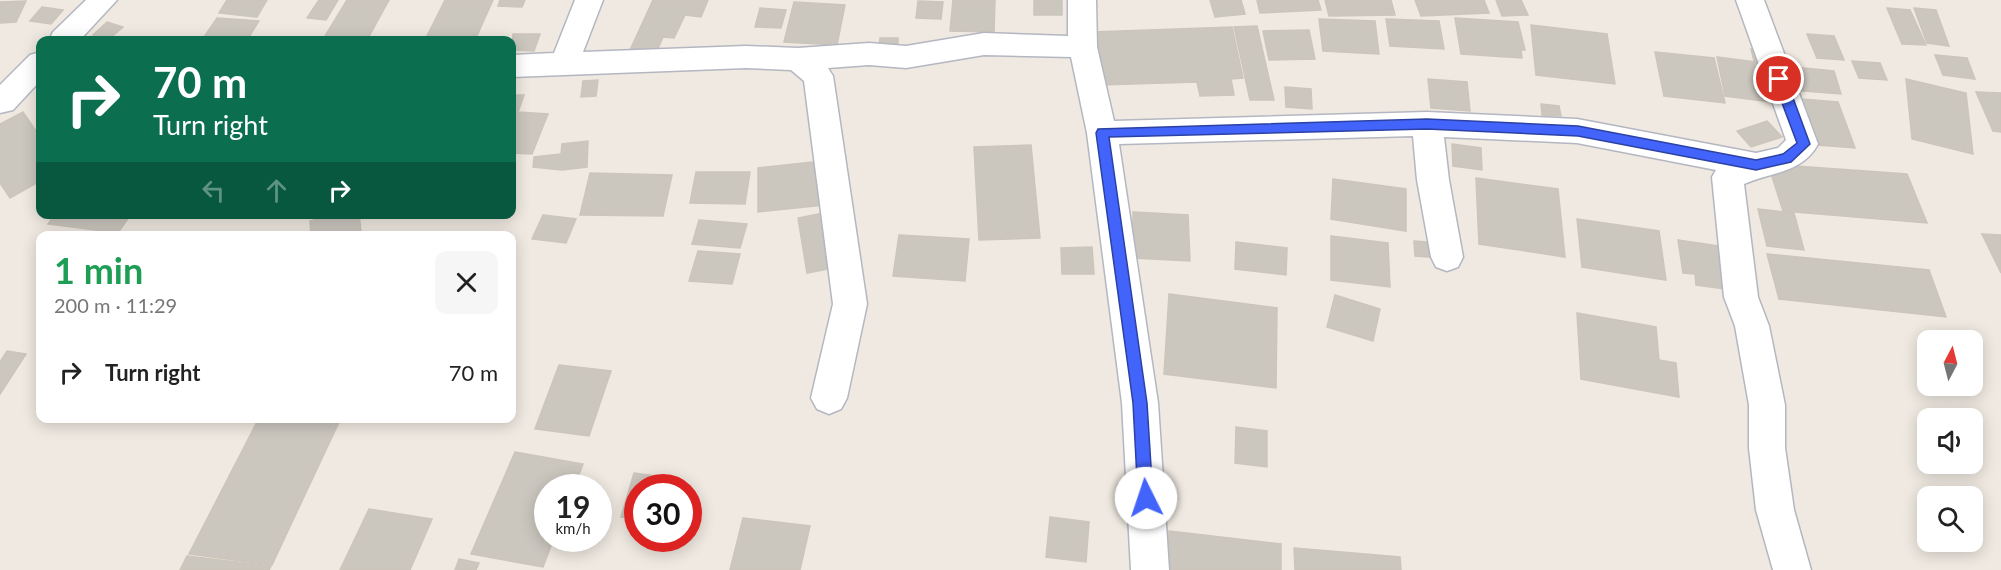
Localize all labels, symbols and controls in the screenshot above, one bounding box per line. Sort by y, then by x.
pin [1753,53,1804,104]
text: 70 m [153,57,247,107]
icon: right [54,60,132,138]
icon: arrive [1762,62,1795,95]
text: Turn right [153,108,268,141]
icon: left [197,174,230,207]
icon: ahead [260,174,293,207]
icon: right [323,174,356,207]
text: 1 min [54,248,143,292]
button: close [435,251,498,314]
text: 200 m · 11:29 [54,293,177,317]
north arrow [1917,330,1983,396]
map controls [1917,330,1983,552]
icon: right [54,356,87,389]
text: Turn right [105,359,200,386]
text: 70 m [449,359,498,386]
button: sound [1917,408,1983,474]
position arrow [1114,466,1178,530]
speed limit sign: 30 [624,474,702,552]
button: search [1917,486,1983,552]
text: 19 [556,488,590,524]
text: km/h [555,519,591,537]

